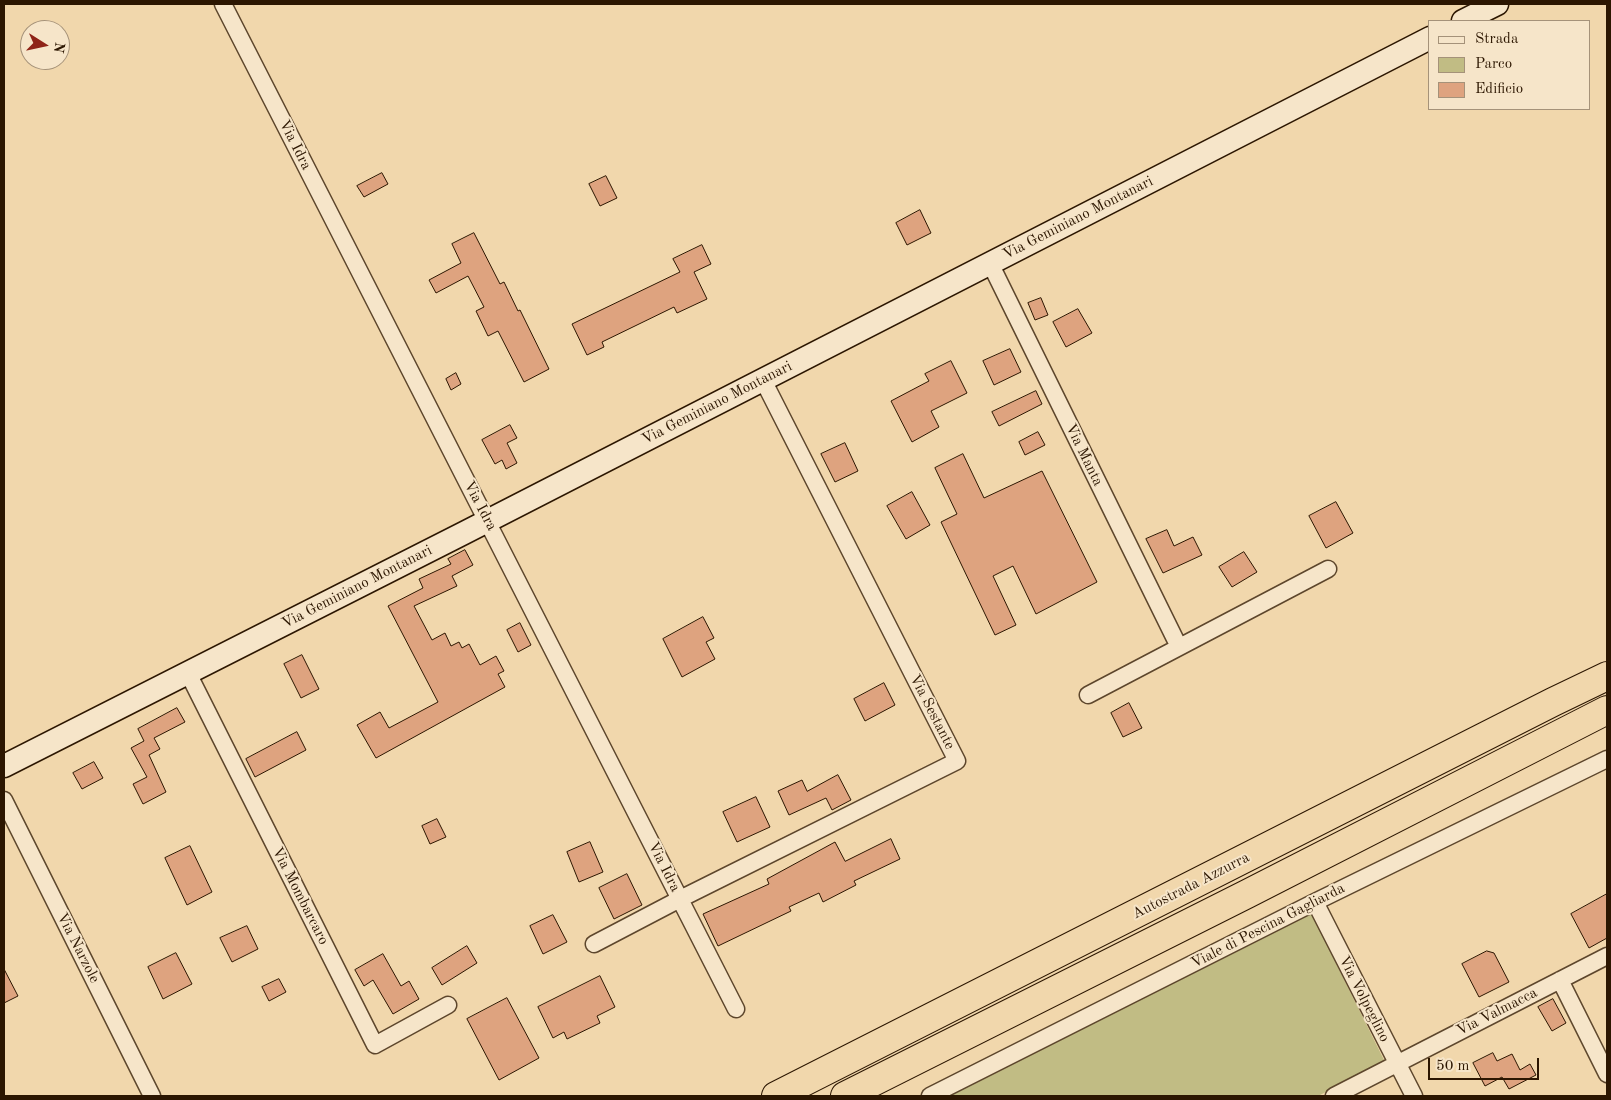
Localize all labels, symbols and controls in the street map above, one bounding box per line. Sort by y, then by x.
north arrow [20,20,70,70]
legend [1428,20,1591,110]
text: Strada [1475,32,1518,47]
text: N [51,41,67,54]
text: Parco [1475,57,1512,72]
text: Edificio [1475,82,1523,97]
street label: Via Idra [275,117,315,173]
street label: Via Geminiano Montanari [1000,172,1156,264]
street label: Via Geminiano Montanari [639,357,795,449]
street label: Via Manta [1061,421,1107,489]
street label: Via Idra [459,478,501,534]
street label: Via Geminiano Montanari [279,541,435,633]
street label: Via Sestante [905,671,959,753]
street label: Via Idra [644,839,684,895]
street label: Via Mombarcaro [268,844,332,948]
street label: Autostrada Azzurra [1129,849,1253,923]
street label: Viale di Pescina Gagliarda [1188,879,1348,973]
street label: Via Narzole [53,910,103,986]
street label: Via Volpeglino [1335,953,1393,1045]
street label: Via Valmacca [1454,984,1540,1040]
scale bar [1431,1048,1542,1080]
text: 50 m [1436,1059,1470,1074]

